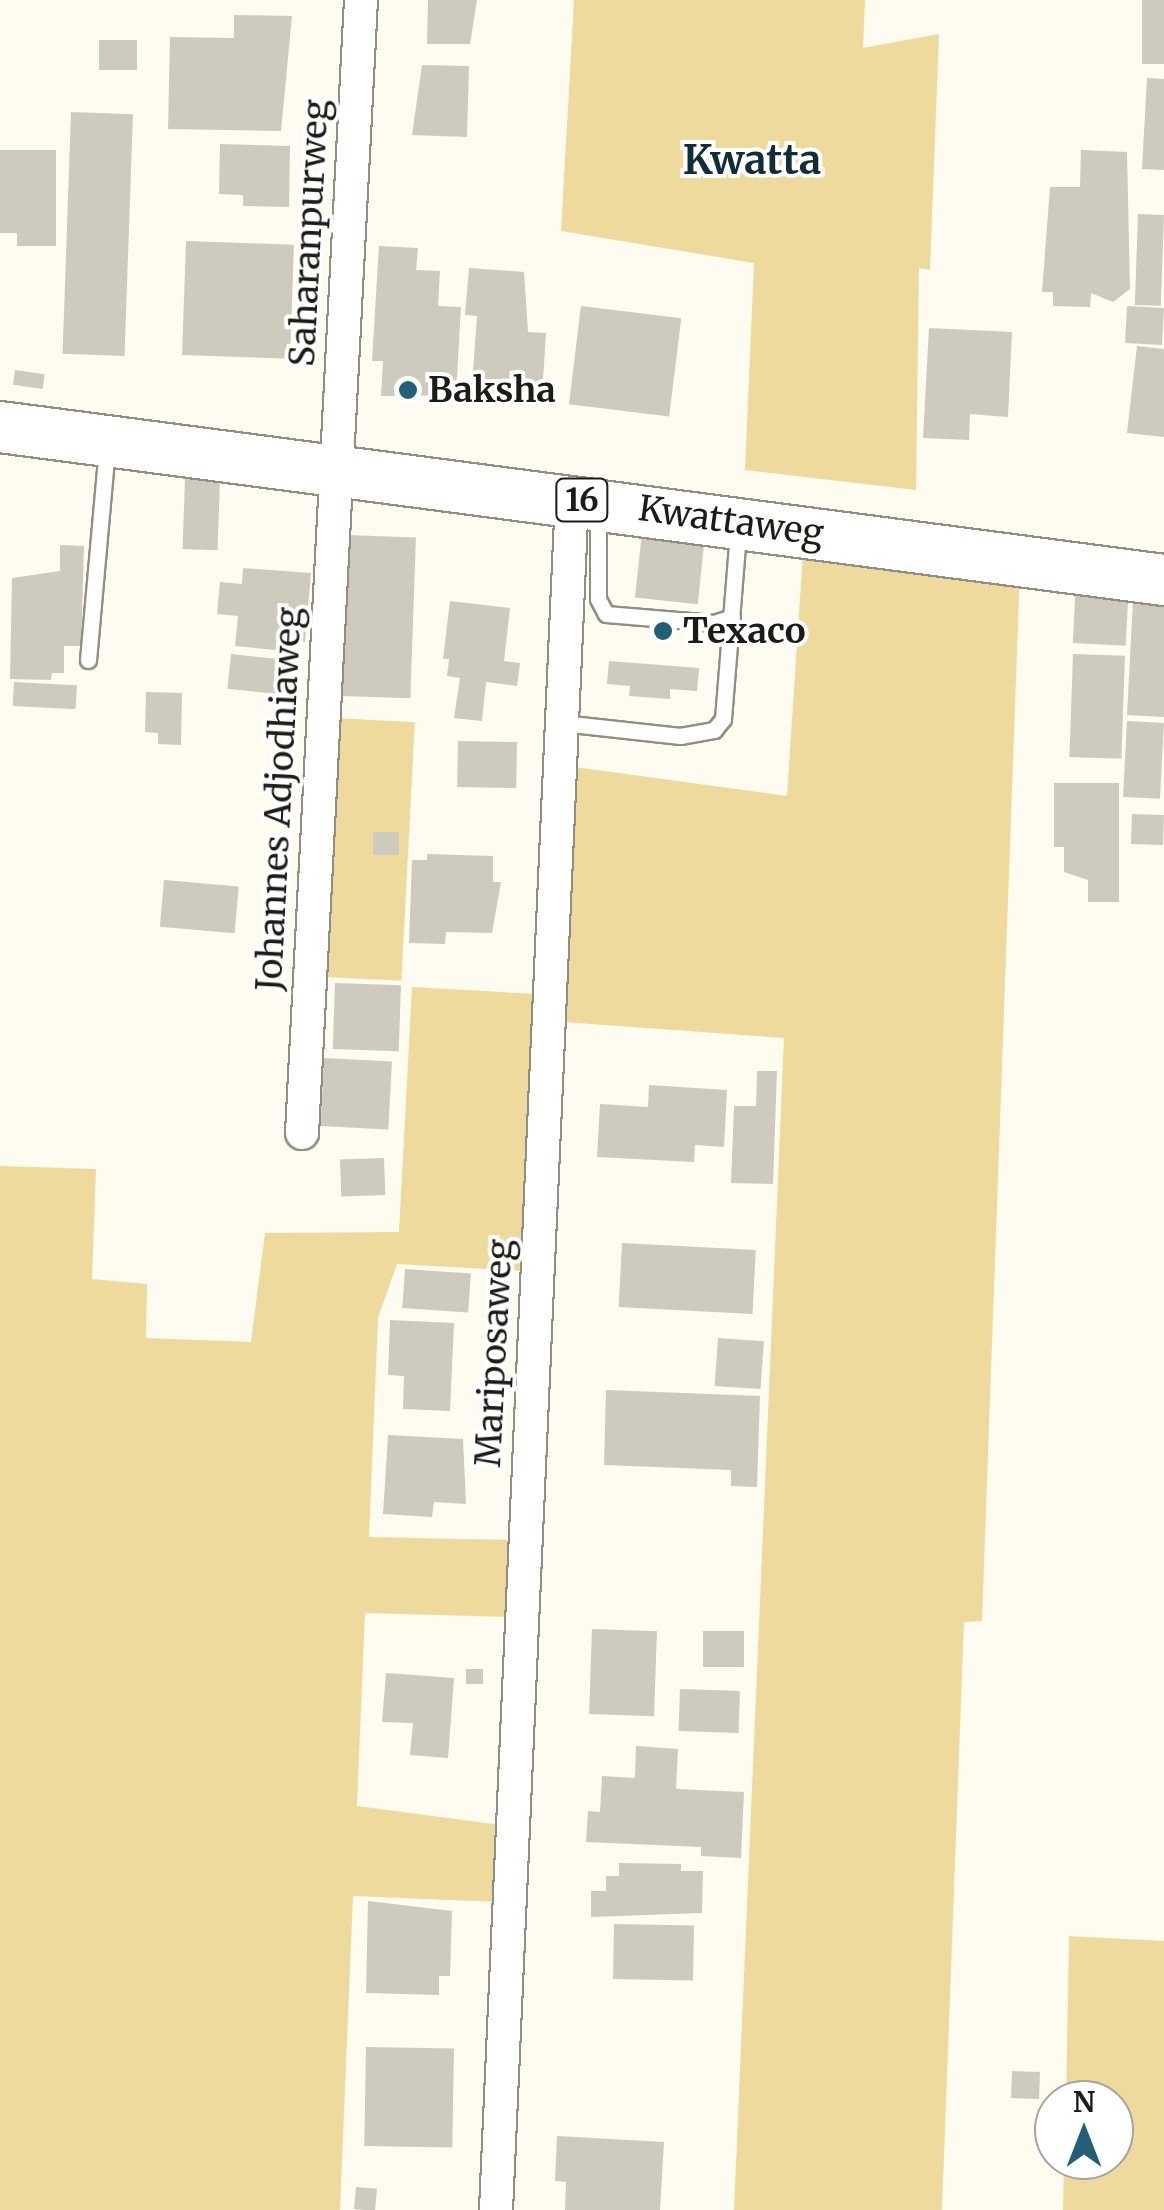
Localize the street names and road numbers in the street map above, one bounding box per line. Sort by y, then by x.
street label: Saharanpurweg [281,98,337,368]
road number: 16 [554,473,610,527]
street label: Kwattaweg [636,487,826,555]
street label: Johannes Adjodhiaweg [248,606,310,992]
street label: Mariposaweg [467,1238,521,1468]

